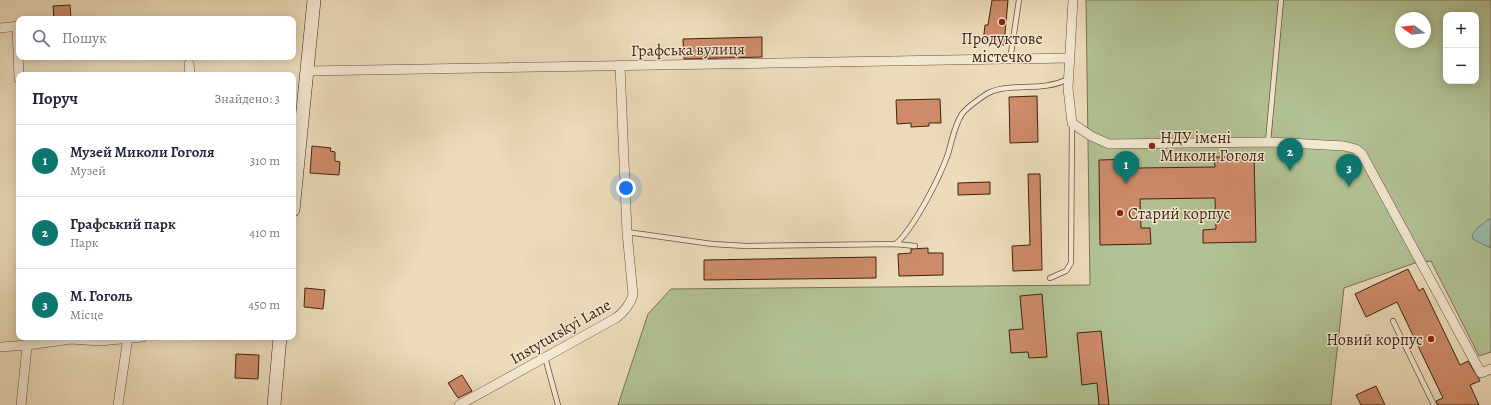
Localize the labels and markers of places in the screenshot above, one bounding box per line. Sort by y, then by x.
marker: Продуктове містечко [997,17,1007,27]
place label: Продуктове містечко [961,28,1043,68]
place label: НДУ імені Миколи Гоголя [1160,127,1265,167]
pin: 2 [1277,138,1303,171]
marker: НДУ імені Миколи Гоголя [1147,141,1157,151]
pin: 1 [1113,151,1139,184]
pin: 3 [1336,154,1362,187]
place label: Старий корпус [1128,203,1230,225]
marker: Старий корпус [1115,208,1125,218]
place label: Новий корпус [1326,329,1423,351]
marker: Новий корпус [1426,334,1436,344]

